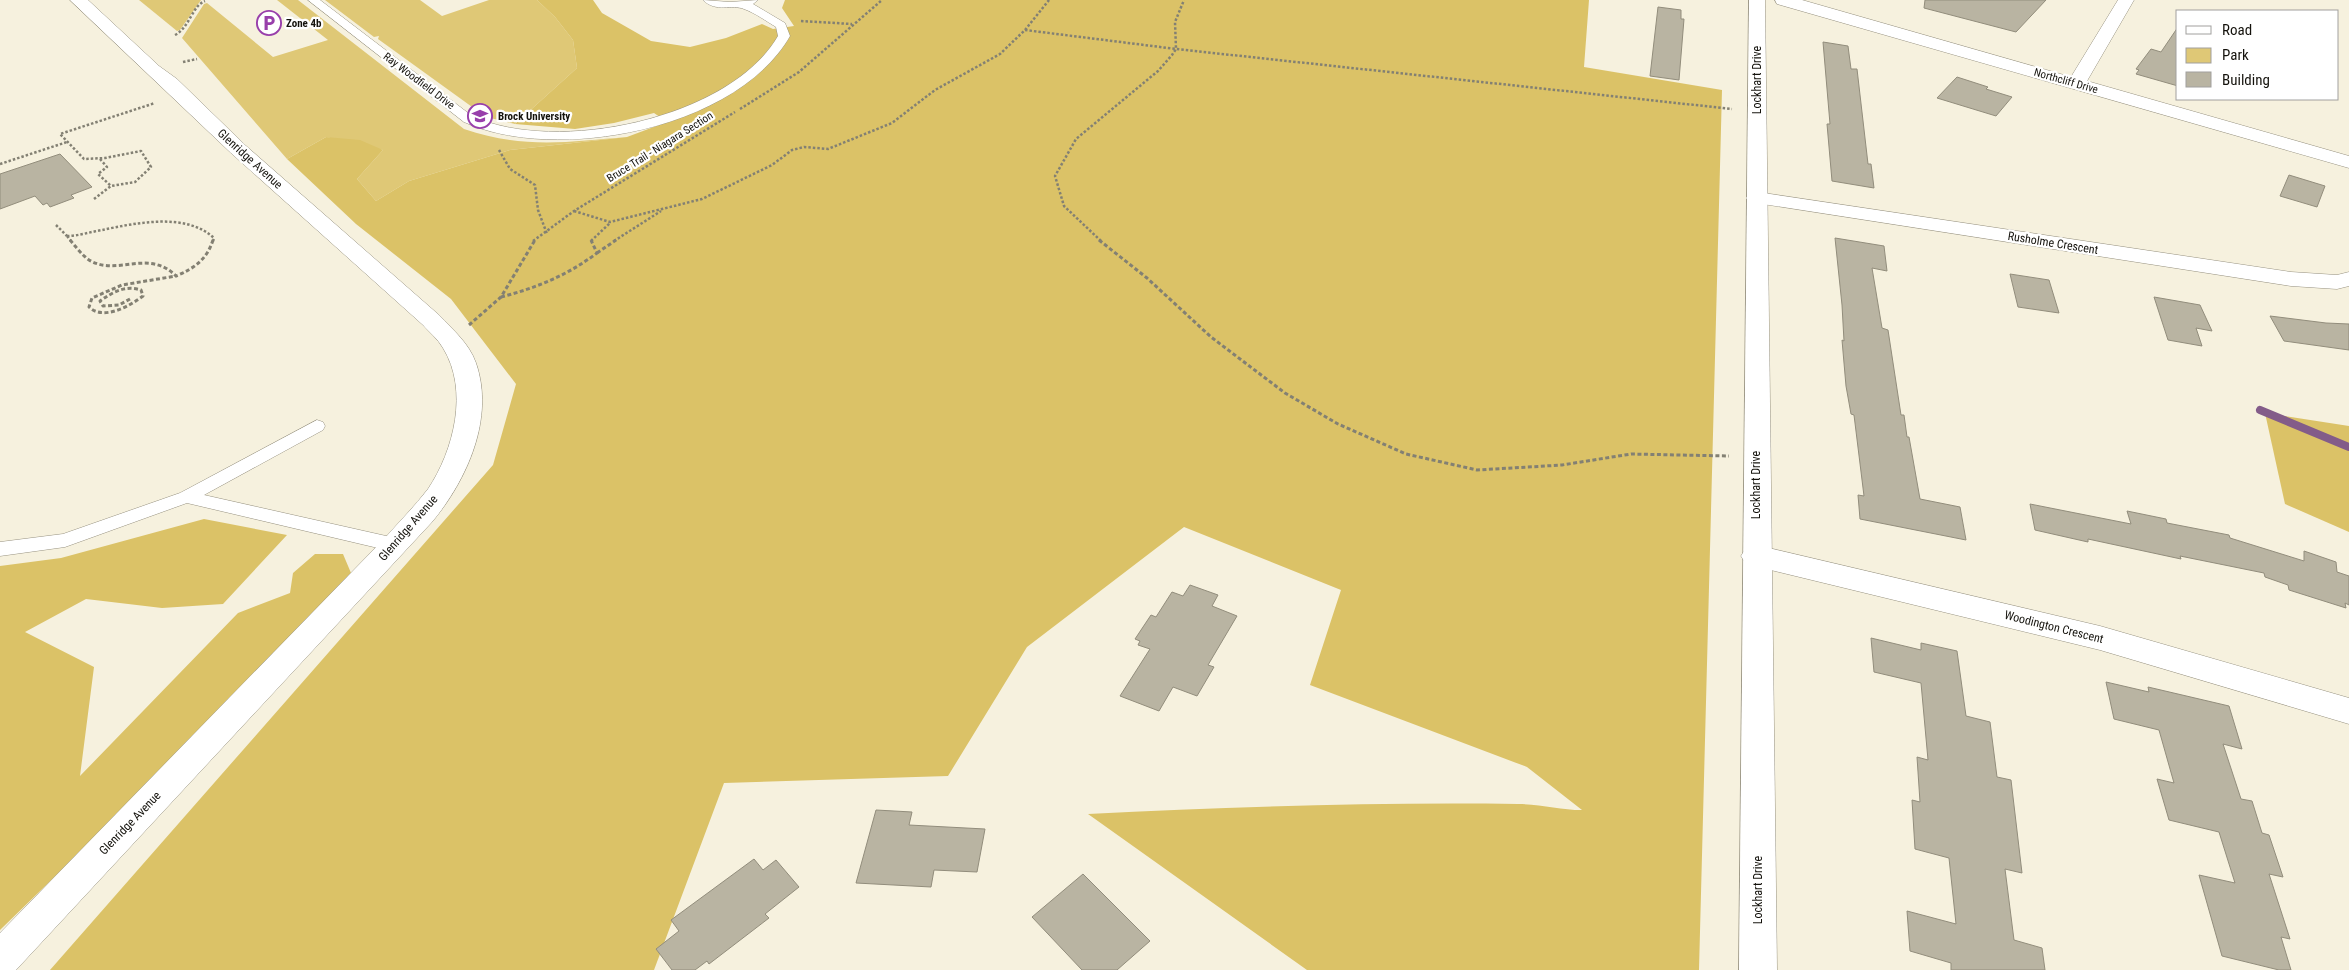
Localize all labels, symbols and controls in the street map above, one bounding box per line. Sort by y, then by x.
parking icon: Zone 4b [256,10,282,36]
legend [2176,10,2339,100]
place label: Zone 4b [286,17,322,30]
text: Road [2222,21,2252,39]
street label: Lockhart Drive [1750,45,1764,114]
text: Park [2222,46,2249,64]
street label: Ray Woodfield Drive [381,50,457,112]
street label: Northcliff Drive [2032,66,2100,96]
text: Building [2222,71,2270,89]
school or university icon: Brock University [467,103,493,129]
street label: Bruce Trail - Niagara Section [605,109,715,185]
place label: Brock University [498,110,570,123]
street label: Glenridge Avenue [215,126,286,192]
street label: Rusholme Crescent [2007,229,2100,257]
street label: Lockhart Drive [1749,450,1763,519]
street label: Glenridge Avenue [376,492,441,564]
street label: Woodington Crescent [2003,608,2105,646]
street label: Glenridge Avenue [96,788,164,858]
street label: Lockhart Drive [1751,855,1765,924]

